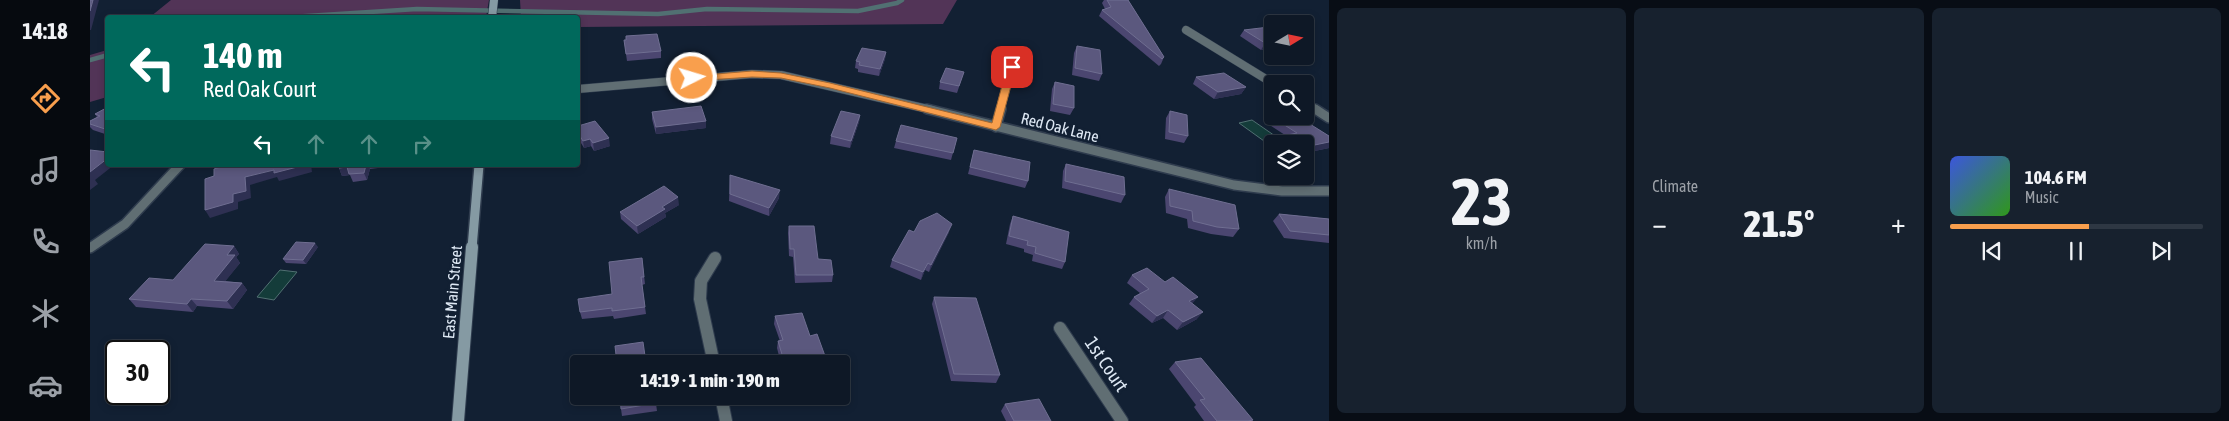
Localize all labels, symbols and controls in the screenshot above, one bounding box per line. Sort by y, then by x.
north arrow [1264,15,1314,65]
map controls [1264,15,1314,185]
text: 14:18 [22,18,68,44]
icon: left [120,35,185,100]
text: 140 m [203,35,282,75]
pin [991,46,1033,88]
position arrow [665,51,717,103]
icon: arrive [998,53,1026,81]
button: search [1264,75,1314,125]
text: Red Oak Court [203,76,317,102]
icon: directions [28,81,63,116]
street label: Red Oak Lane [1019,109,1101,145]
icon: left [249,130,277,158]
icon: ahead [302,130,330,158]
icon: ahead [355,130,383,158]
icon: right [408,130,436,158]
button: layers [1264,135,1314,185]
icon: music [28,153,63,188]
text: 23 [1451,164,1512,239]
text: 104.6 FM [2025,166,2087,188]
text: Climate [1652,177,1698,195]
text: Music [2025,188,2058,206]
text: 21.5° [1744,202,1814,245]
text: − [1652,207,1667,239]
text: + [1891,207,1906,239]
icon: phone [28,224,63,259]
text: km/h [1466,234,1498,252]
icon: previous [1978,237,2006,265]
icon: pause [2062,237,2090,265]
icon: next [2147,237,2175,265]
street label: East Main Street [439,244,465,339]
icon: climate [28,296,63,331]
street label: 1st Court [1081,332,1133,396]
speed limit sign: 30 [105,340,170,405]
icon: car [28,368,63,403]
text: 14:19 · 1 min · 190 m [640,369,780,391]

